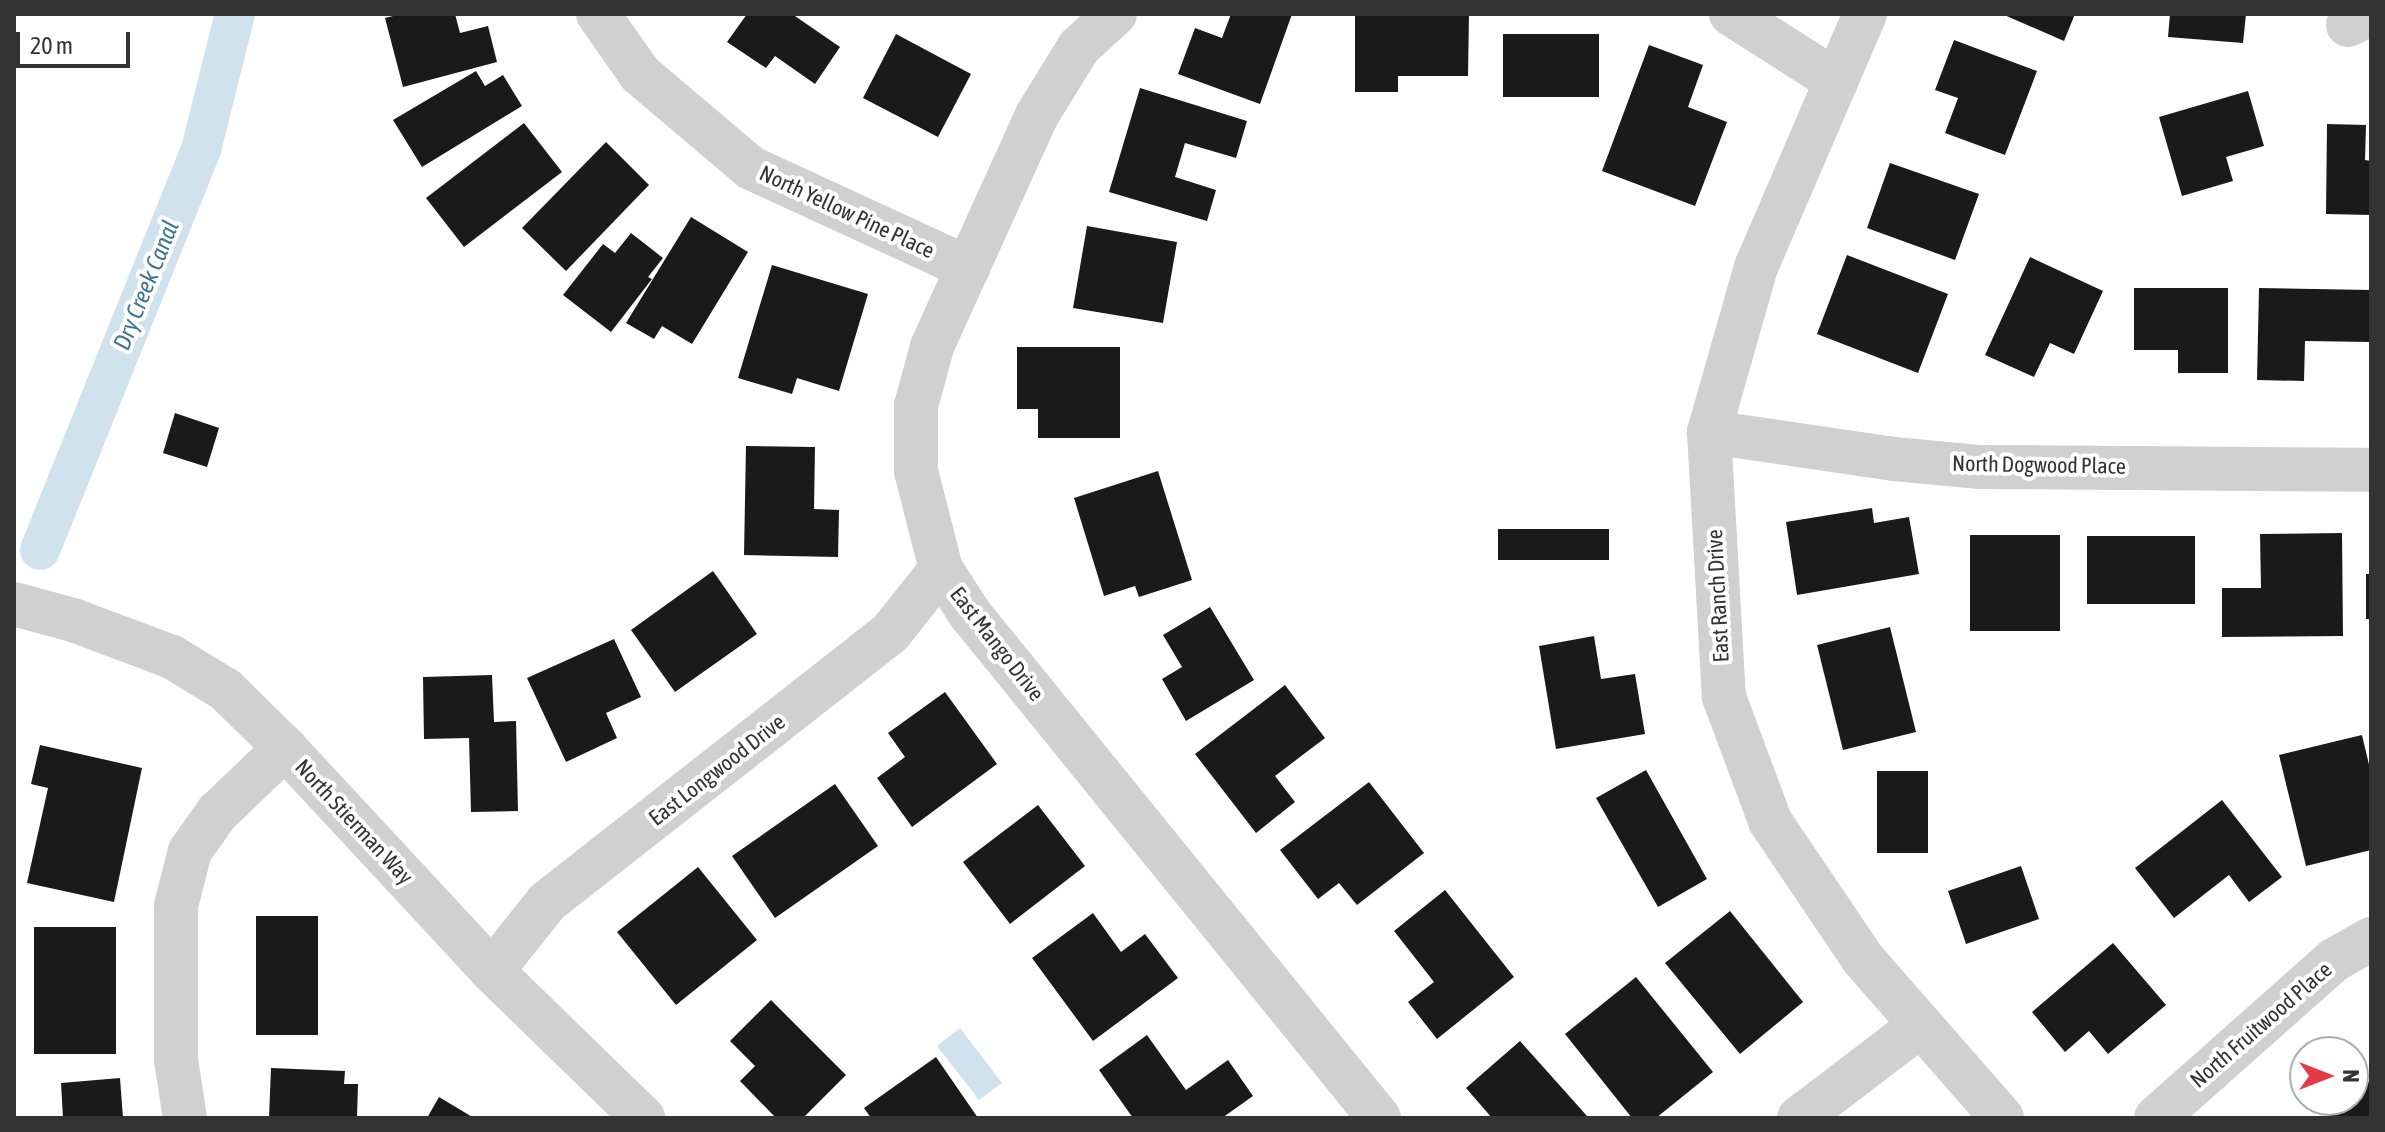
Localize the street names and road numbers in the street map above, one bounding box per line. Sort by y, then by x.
street label: North Yellow Pine Place [755,160,939,264]
street label: North Dogwood Place [1952,450,2126,480]
street label: East Ranch Drive [1701,529,1735,663]
street label: East Mango Drive [944,582,1050,706]
street label: East Longwood Drive [644,709,790,831]
street label: North Stierman Way [289,754,419,890]
street label: North Fruitwood Place [2185,956,2337,1094]

